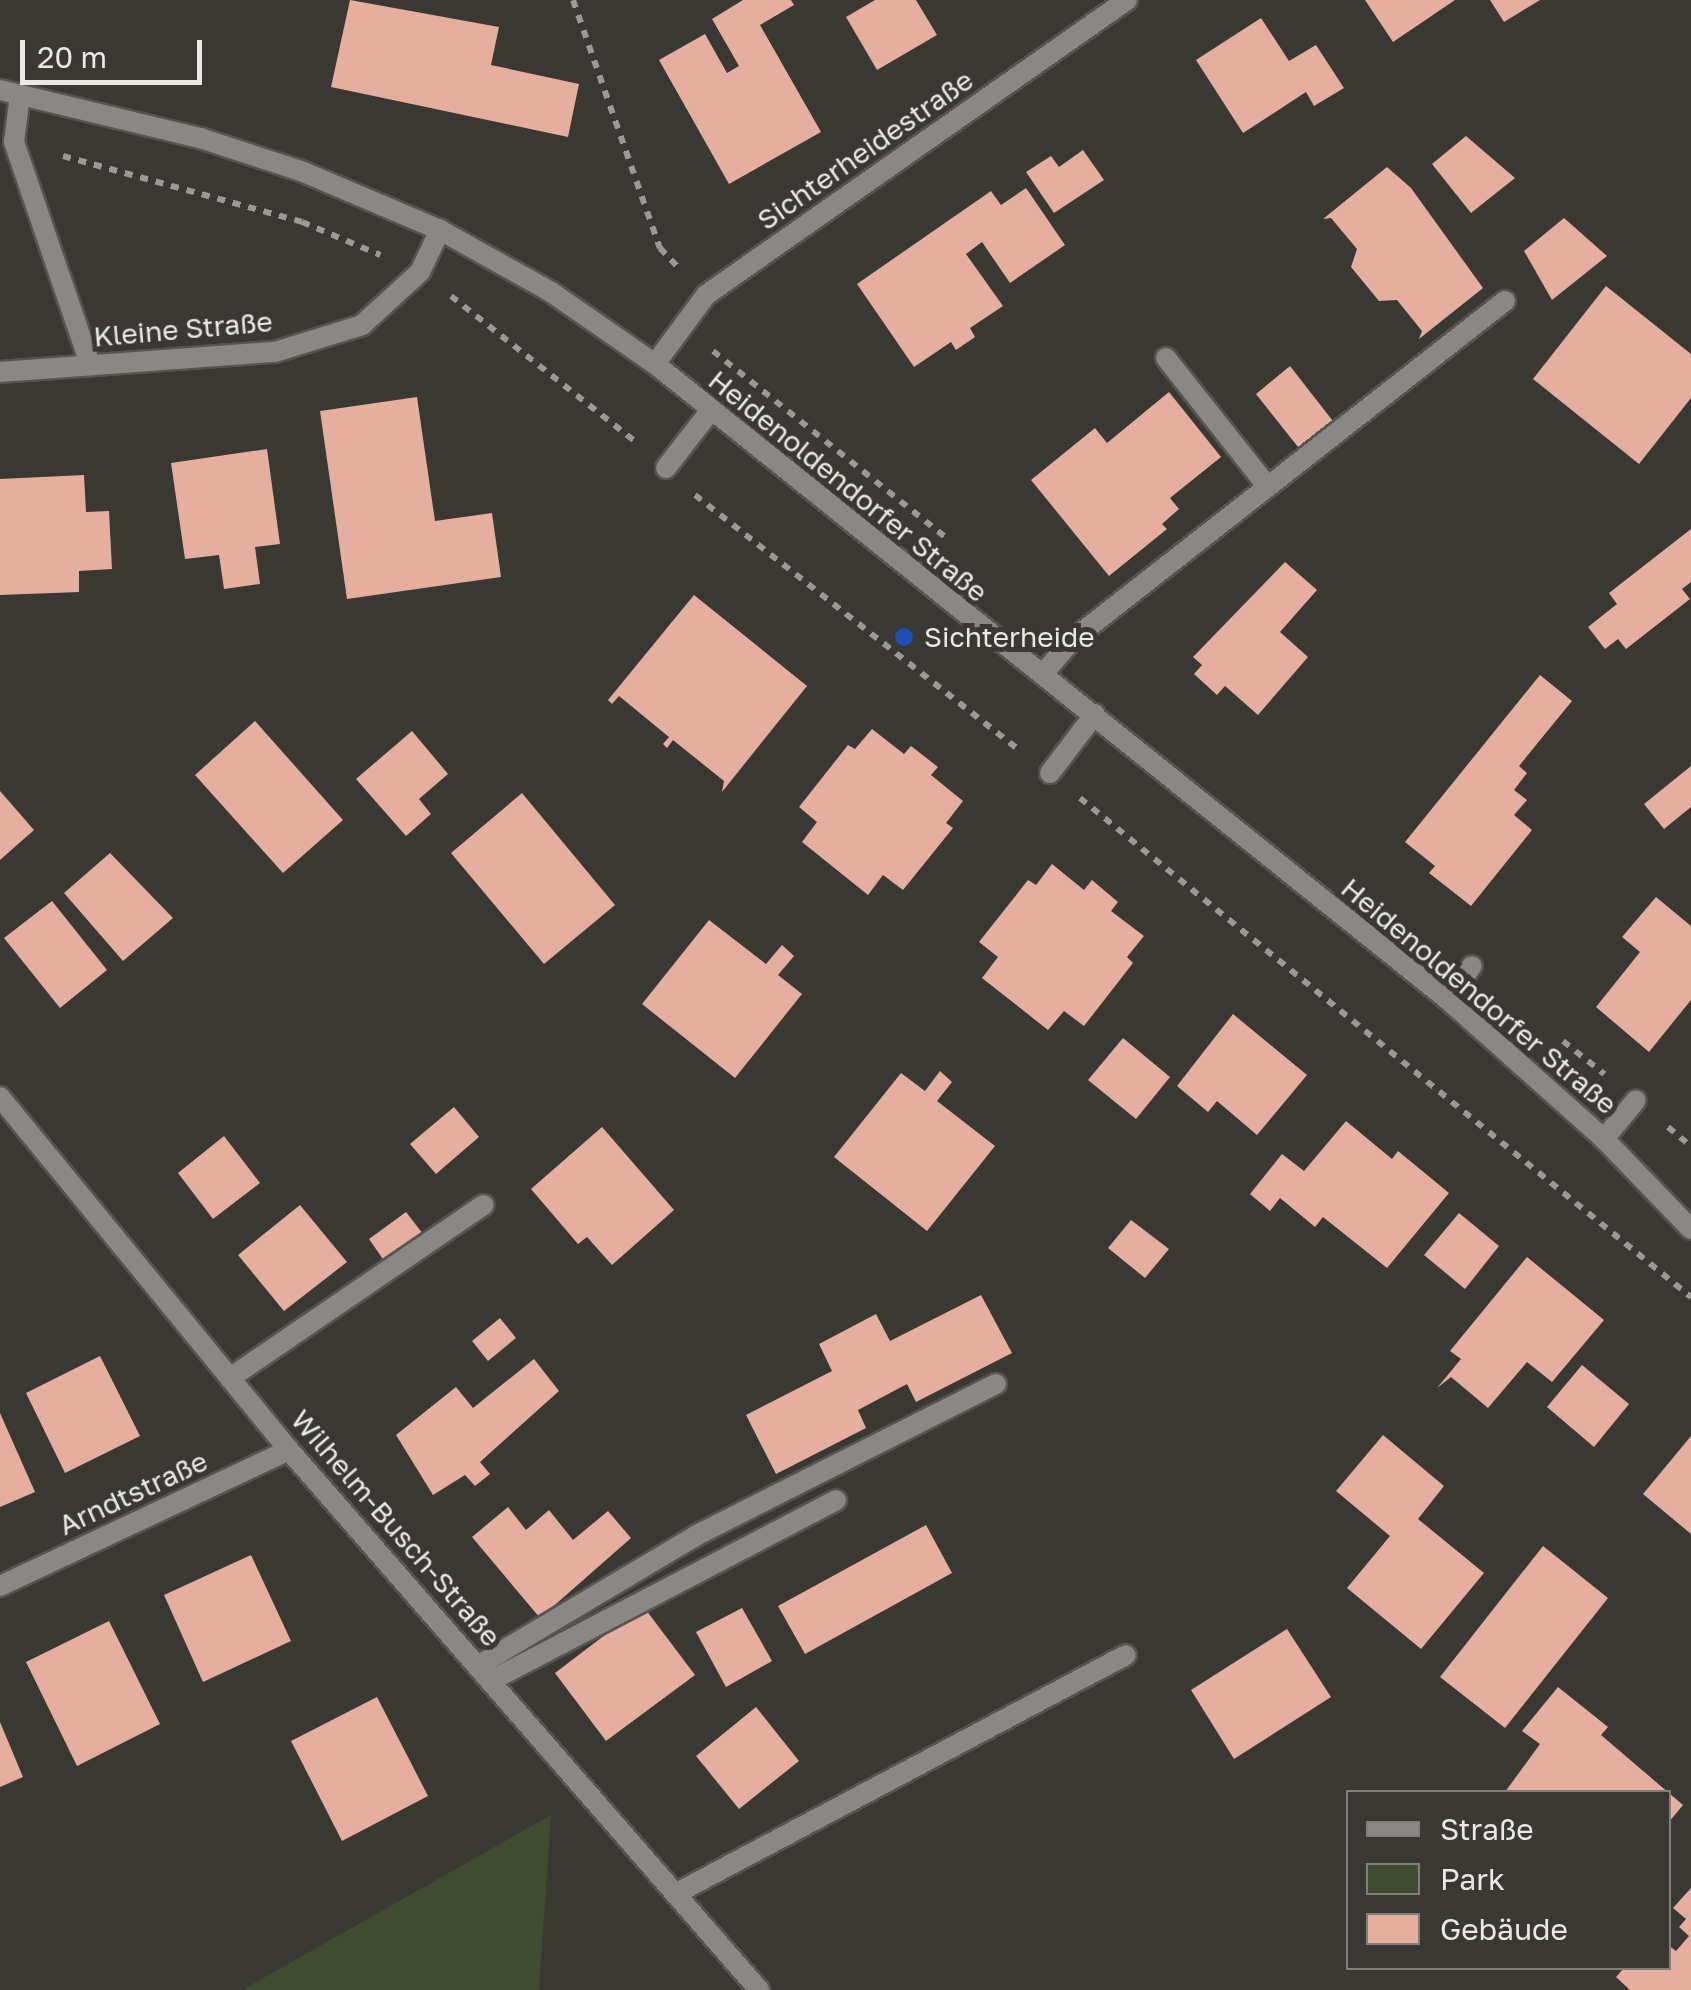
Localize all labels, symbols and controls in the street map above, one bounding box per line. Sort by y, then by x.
scale bar [25,20,208,82]
text: 20 m [37,39,107,75]
street label: Sichterheidestraße [751,63,979,237]
street label: Kleine Straße [92,304,274,354]
street label: Heidenoldendorfer Straße [702,363,994,609]
place label: Sichterheide [924,620,1094,654]
marker: Sichterheide [893,626,915,648]
street label: Heidenoldendorfer Straße [1335,871,1623,1121]
street label: Wilhelm-Busch-Straße [284,1403,508,1653]
street label: Arndtstraße [53,1444,213,1542]
legend [1346,1790,1671,1970]
text: Straße [1440,1811,1534,1847]
text: Park [1440,1861,1505,1897]
text: Gebäude [1440,1911,1568,1947]

